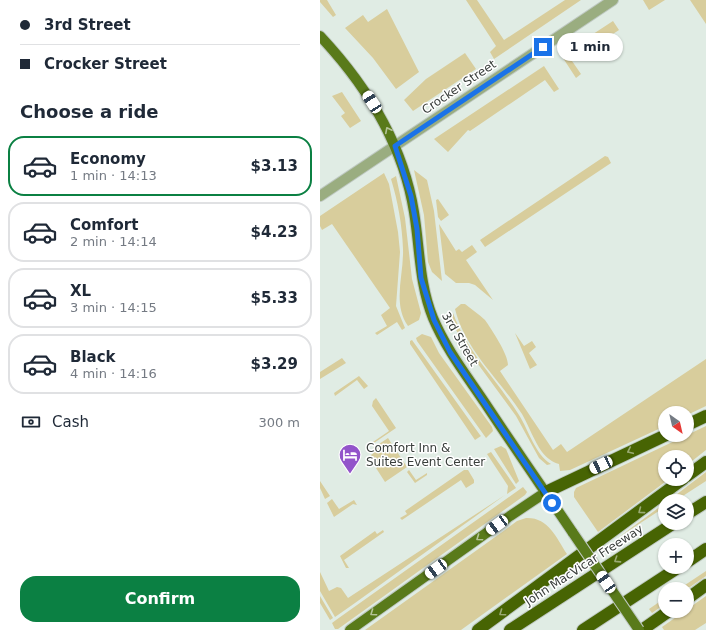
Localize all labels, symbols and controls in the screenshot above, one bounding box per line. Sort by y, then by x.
text: 3rd Street [44,16,131,34]
callout: 1 min [557,33,623,61]
route end [534,38,552,56]
text: 1 min [570,39,610,54]
text: Crocker Street [44,55,167,73]
street label: Crocker Street [419,57,499,117]
car [360,89,384,115]
text: Choose a ride [20,101,159,122]
one-way arrow [385,126,393,134]
icon: car [22,148,58,184]
text: Economy [70,150,146,168]
text: $3.13 [251,157,298,175]
text: 1 min · 14:13 [70,168,157,183]
icon: car [22,214,58,250]
text: Comfort [70,216,138,234]
text: $4.23 [251,223,298,241]
text: 2 min · 14:14 [70,234,157,249]
icon: car [22,280,58,316]
text: XL [70,282,91,300]
text: $5.33 [251,289,298,307]
text: 3 min · 14:15 [70,300,157,315]
street label: 3rd Street [439,309,481,369]
icon: car [22,346,58,382]
text: Black [70,348,116,366]
text: $3.29 [251,355,298,373]
text: 4 min · 14:16 [70,366,157,381]
north arrow [658,406,694,442]
map controls [658,406,694,618]
icon: cash [20,411,42,433]
text: Cash [52,413,89,431]
text: 300 m [258,415,300,430]
place label: Comfort Inn & Suites Event Center [366,441,485,469]
hotel icon: Comfort Inn & Suites Event Center [337,442,363,475]
one-way arrow [627,446,635,454]
button: locate [658,450,694,486]
car [588,454,614,476]
route start [543,494,561,512]
button: layers [658,494,694,530]
one-way arrow [638,506,645,513]
car [484,513,510,537]
street label: John MacVicar Freeway [522,522,646,609]
one-way arrow [476,533,483,540]
button: + [658,538,694,574]
one-way arrow [615,555,622,562]
car [423,557,449,581]
car [594,569,618,595]
button: Confirm [20,576,300,622]
button: − [658,582,694,618]
one-way arrow [500,608,507,615]
one-way arrow [370,609,377,616]

